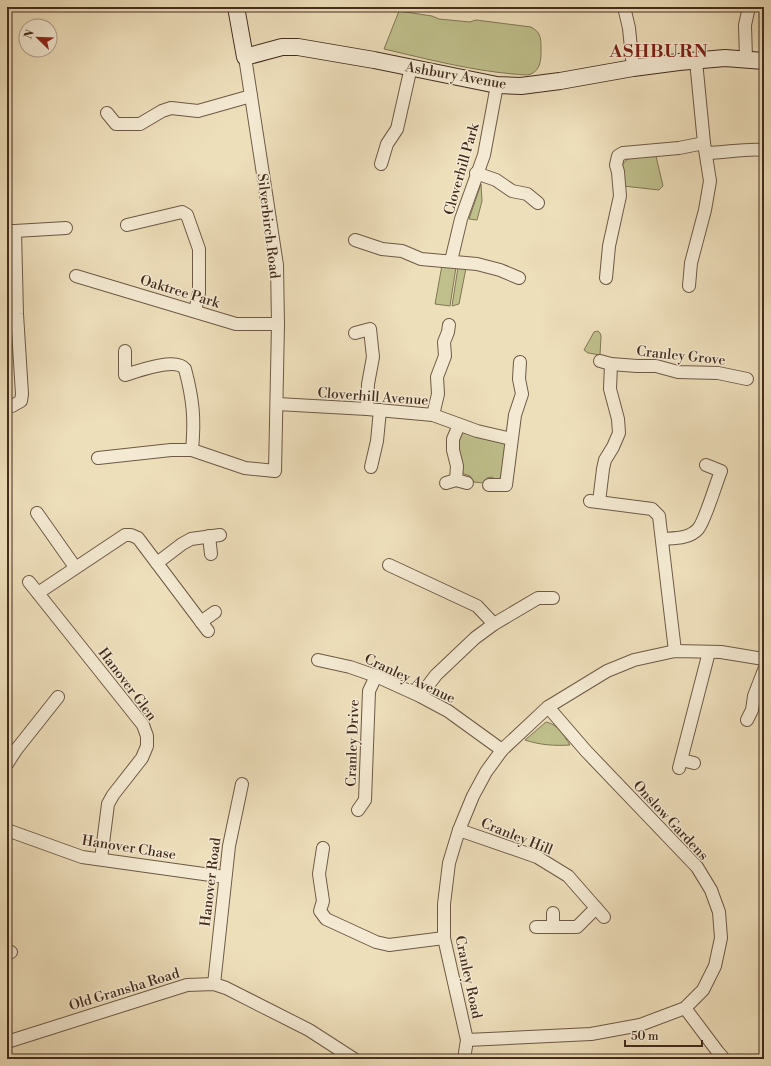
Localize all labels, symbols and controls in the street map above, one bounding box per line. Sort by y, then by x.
north arrow [18,18,58,58]
text: N [22,27,38,41]
district label: ASHBURN [608,40,709,63]
street label: Ashbury Avenue [403,58,508,94]
street label: Cloverhill Park [440,121,484,217]
street label: Silverbirch Road [253,173,283,280]
street label: Oaktree Park [138,271,222,313]
street label: Cranley Grove [635,342,726,370]
street label: Cloverhill Avenue [317,384,429,410]
street label: Hanover Glen [94,645,161,725]
street label: Cranley Avenue [361,650,458,708]
street label: Cranley Drive [342,699,364,787]
street label: Onslow Gardens [629,777,712,864]
street label: Cranley Hill [478,814,555,860]
street label: Hanover Chase [80,832,177,864]
street label: Hanover Road [197,837,225,928]
street label: Cranley Road [450,934,486,1020]
street label: Old Gransha Road [67,965,182,1015]
scale bar [625,1022,702,1048]
text: 50 m [631,1029,659,1044]

